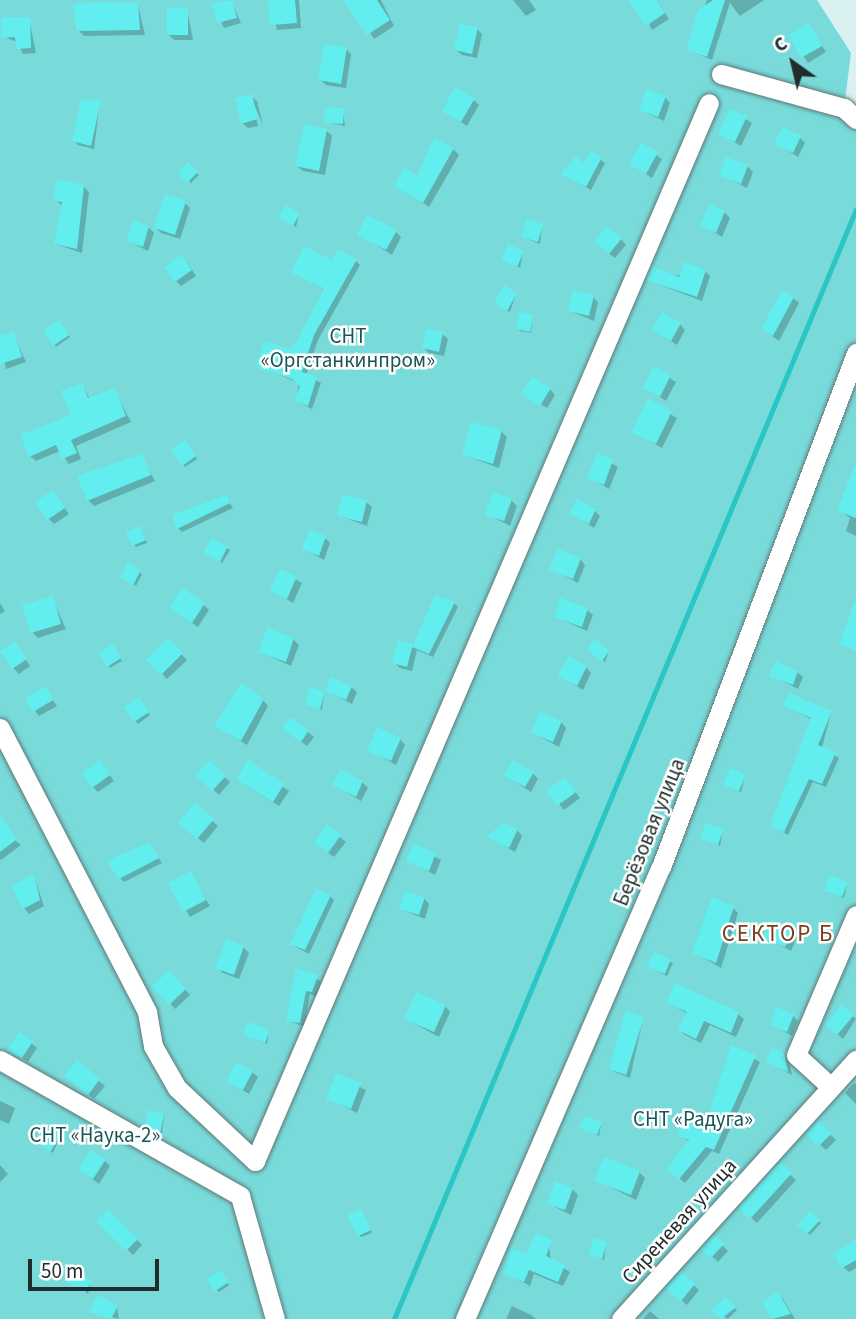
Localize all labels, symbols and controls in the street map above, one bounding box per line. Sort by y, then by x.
north arrow [758,28,828,98]
text: С [769,31,793,59]
park label: СНТ «Оргстанкинпром» [261,323,435,373]
street label: Берёзовая улица [608,755,690,909]
district label: СЕКТОР Б [723,920,833,948]
park label: СНТ «Радуга» [633,1106,753,1132]
park label: СНТ «Наука-2» [30,1122,160,1148]
street label: Сиреневая улица [616,1153,742,1289]
scale bar [32,1246,163,1290]
text: 50 m [41,1256,83,1286]

